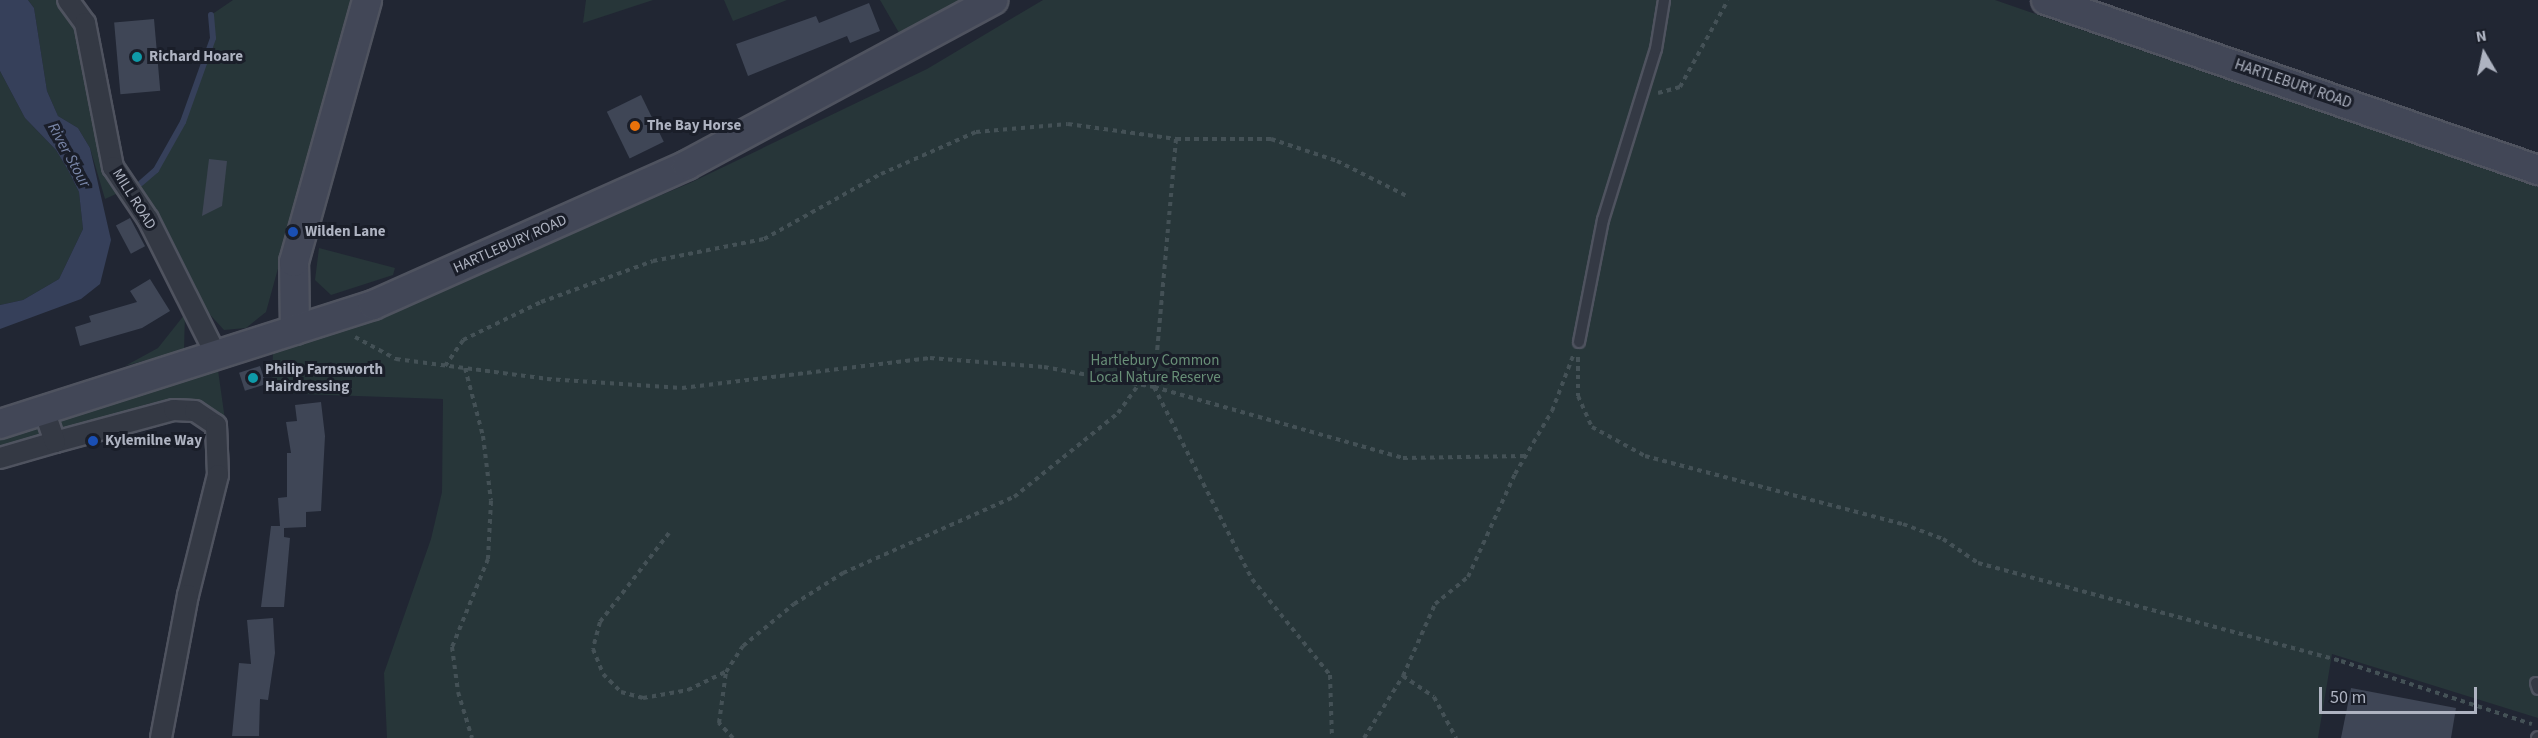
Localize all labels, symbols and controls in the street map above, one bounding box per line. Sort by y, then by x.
north arrow [2454,24,2514,84]
text: N [2474,25,2488,48]
place label: Richard Hoare [149,48,243,66]
marker: Richard Hoare [130,50,144,64]
street label: HARTLEBURY ROAD [2232,56,2354,112]
place label: The Bay Horse [647,117,741,135]
water label: River Stour [43,119,95,191]
marker: The Bay Horse [628,119,642,133]
street label: MILL ROAD [108,165,160,233]
street label: HARTLEBURY ROAD [450,211,570,277]
place label: Wilden Lane [305,223,386,241]
marker: Wilden Lane [286,225,300,239]
park label: Hartlebury Common Local Nature Reserve [1089,351,1221,386]
place label: Philip Farnsworth Hairdressing [265,360,383,395]
marker: Philip Farnsworth Hairdressing [246,371,260,385]
place label: Kylemilne Way [105,432,202,450]
marker: Kylemilne Way [86,434,100,448]
scale bar [2322,675,2480,713]
text: 50 m [2330,685,2366,710]

